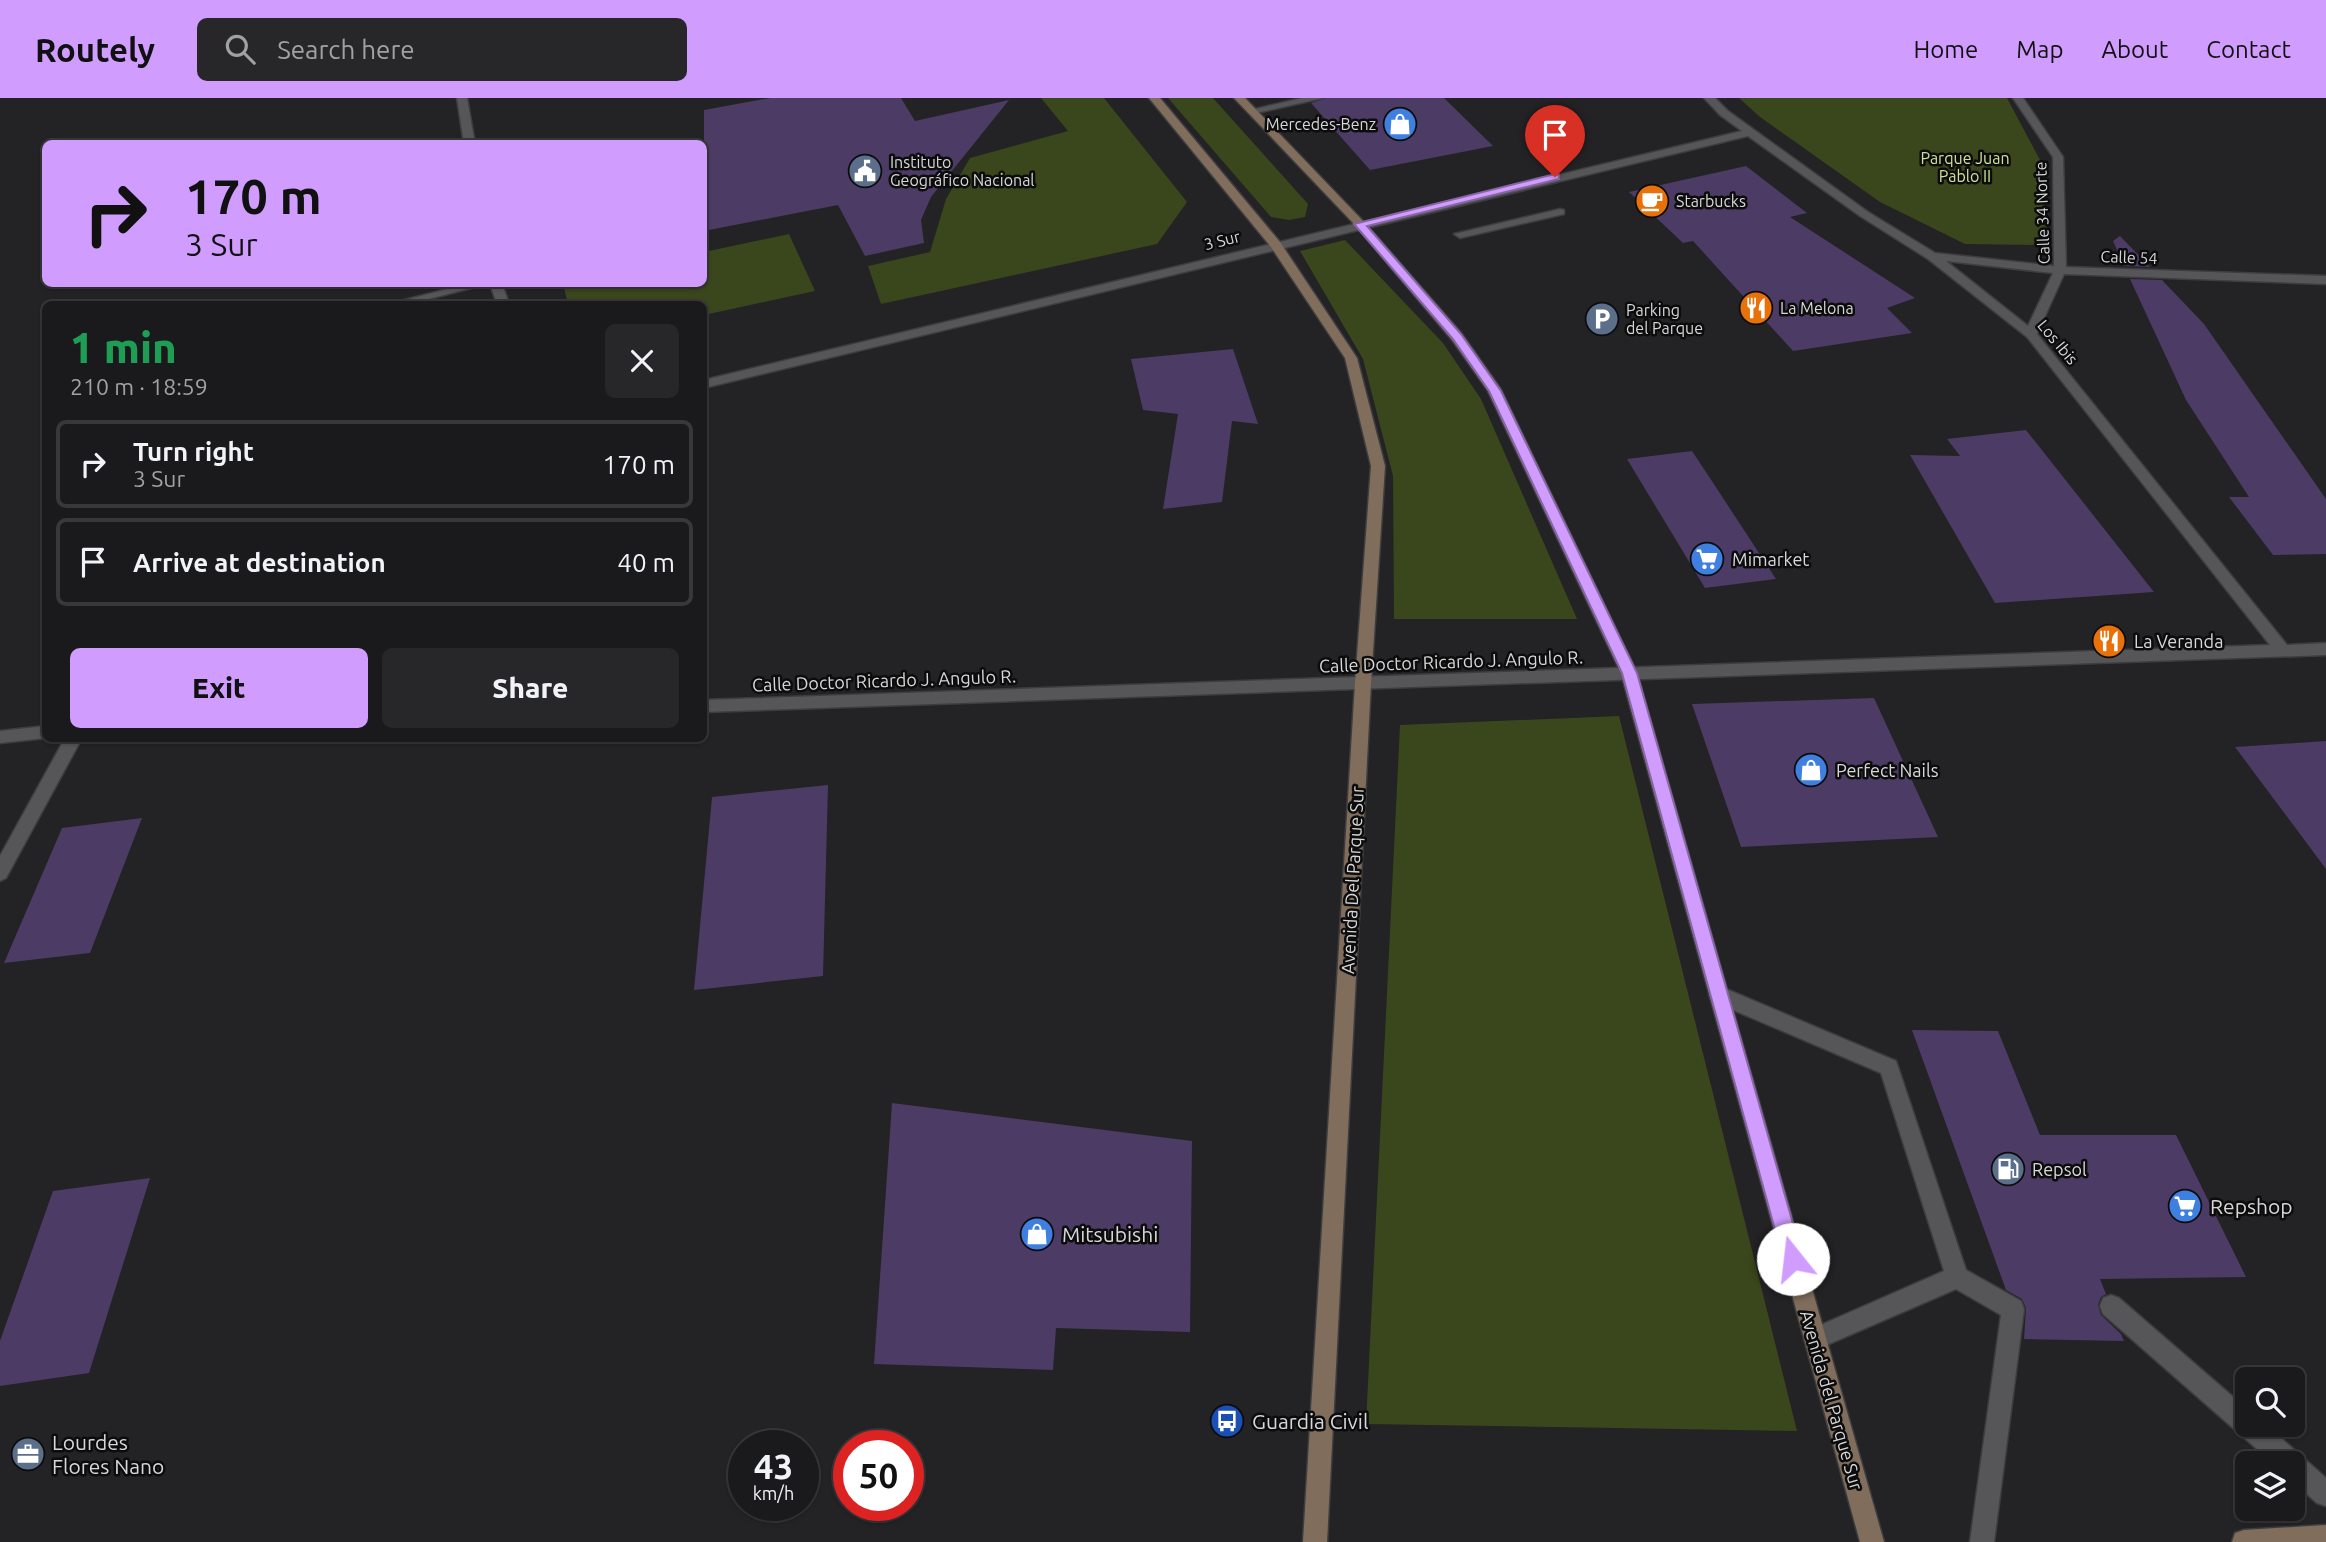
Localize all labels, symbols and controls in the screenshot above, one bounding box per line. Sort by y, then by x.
search box [197,18,687,81]
icon: search [221,30,259,68]
text: Routely [35,31,155,68]
text: Search here [277,35,415,64]
text: Home [1913,36,1978,63]
text: Map [2016,36,2063,63]
text: About [2101,36,2168,63]
text: Contact [2206,36,2291,63]
shop icon: Mercedes-Benz [1381,105,1419,143]
pin [1525,105,1585,177]
place label: Mercedes-Benz [1266,115,1376,133]
icon: arrive [1536,116,1574,154]
park label: Parque Juan Pablo II [1920,149,2010,185]
public building icon: Instituto Geográfico Nacional [846,152,884,190]
place label: Instituto Geográfico Nacional [890,153,1035,189]
street label: Calle 34 Norte [2031,161,2053,265]
icon: right [70,168,161,259]
text: 170 m [185,168,322,223]
cafe icon: Starbucks [1633,182,1671,220]
place label: Starbucks [1676,192,1746,210]
text: 3 Sur [185,226,258,262]
street label: 3 Sur [1202,227,1242,253]
street label: Calle 54 [2100,247,2158,267]
restaurant icon: La Melona [1737,289,1775,327]
place label: La Melona [1780,299,1854,317]
parking icon: Parking del Parque [1583,300,1621,338]
place label: Parking del Parque [1626,301,1703,337]
street label: Los Ibis [2034,316,2082,368]
text: 1 min [70,324,177,371]
button: close [605,324,679,398]
text: 210 m · 18:59 [70,374,208,399]
text: Turn right [133,437,254,466]
icon: right [74,445,112,483]
text: 170 m [603,450,675,479]
text: 3 Sur [133,466,185,491]
supermarket icon: Mimarket [1688,540,1726,578]
icon: arrive [74,543,112,581]
text: Arrive at destination [133,548,386,577]
text: 40 m [617,548,675,577]
place label: Mimarket [1732,549,1809,569]
restaurant icon: La Veranda [2090,622,2128,660]
place label: La Veranda [2134,631,2223,651]
street label: Calle Doctor Ricardo J. Angulo R. [1319,646,1583,676]
button: Exit [70,648,368,728]
button: Share [382,648,679,728]
street label: Calle Doctor Ricardo J. Angulo R. [752,665,1016,695]
shop icon: Perfect Nails [1792,751,1830,789]
place label: Perfect Nails [1836,760,1939,780]
street label: Avenida Del Parque Sur [1337,785,1367,975]
fuel station icon: Repsol [1989,1150,2027,1188]
place label: Repsol [2032,1159,2087,1179]
supermarket icon: Repshop [2166,1187,2204,1225]
place label: Repshop [2210,1194,2293,1218]
shop icon: Mitsubishi [1018,1215,1056,1253]
place label: Mitsubishi [1062,1222,1158,1246]
position arrow [1756,1222,1830,1296]
street label: Avenida del Parque Sur [1797,1308,1867,1492]
map controls [2235,1367,2305,1521]
button: search [2235,1367,2305,1437]
bus stop icon: Guardia Civil [1208,1402,1246,1440]
place label: Guardia Civil [1252,1409,1368,1433]
place label: Lourdes Flores Nano [52,1430,164,1478]
speed limit sign: 50 [833,1430,924,1521]
office icon: Lourdes Flores Nano [9,1435,47,1473]
text: 43 [754,1446,793,1486]
button: layers [2235,1451,2305,1521]
text: km/h [753,1483,794,1503]

